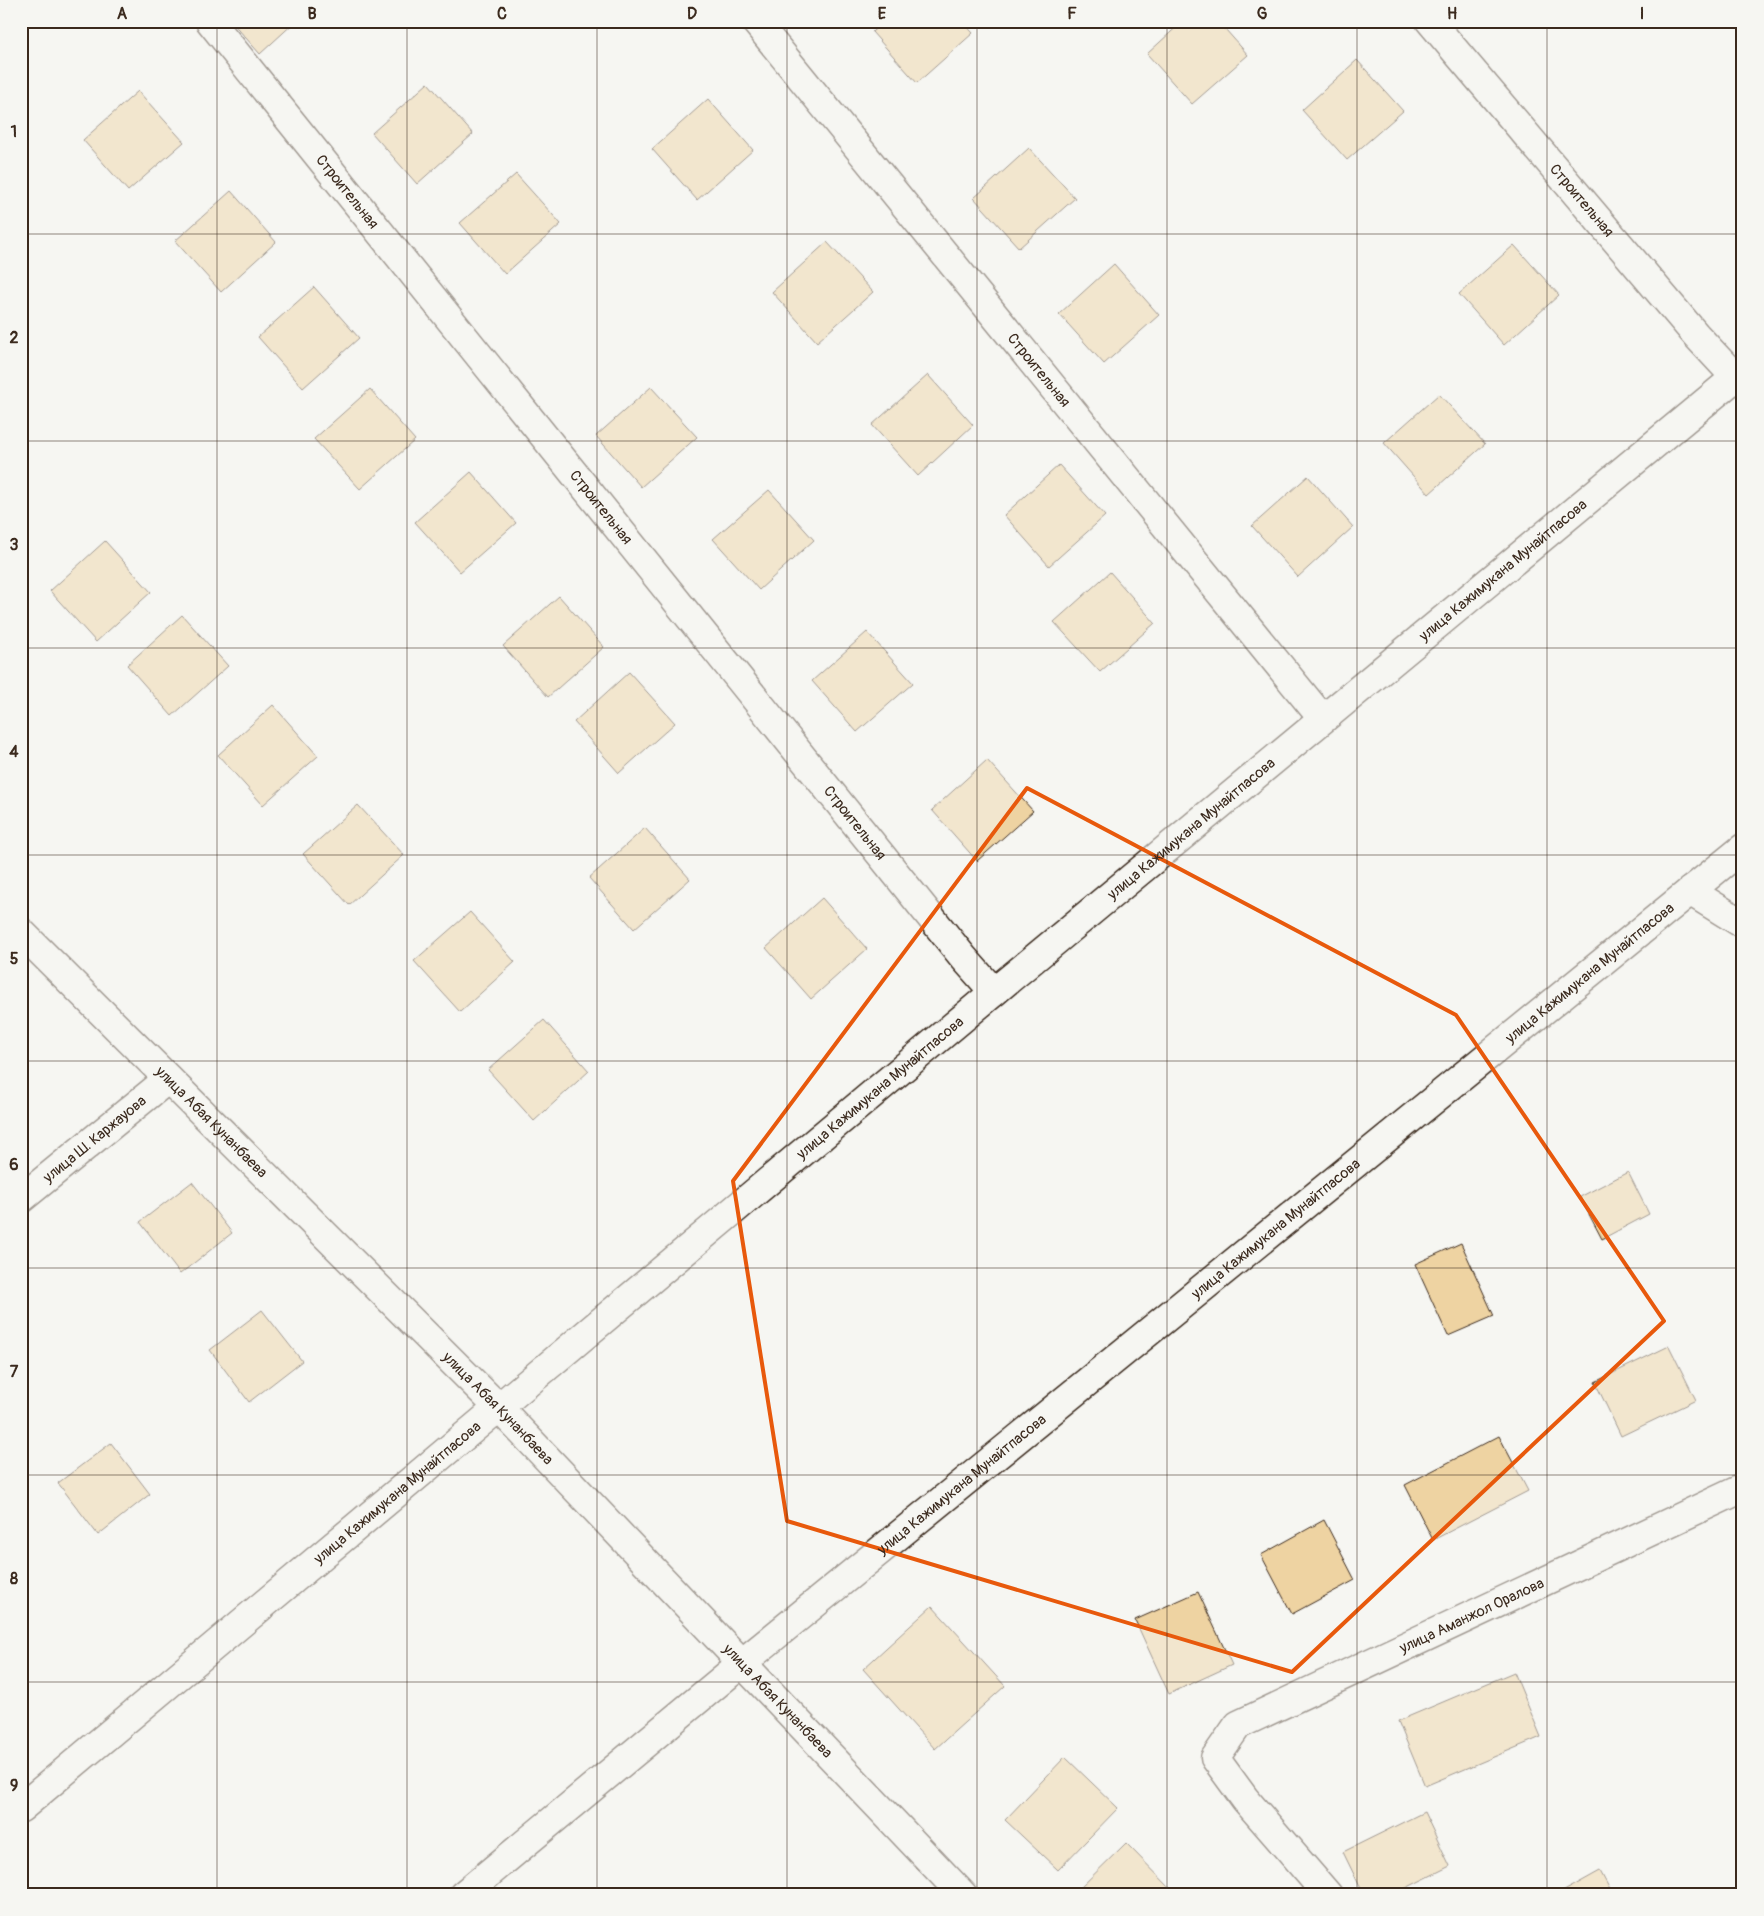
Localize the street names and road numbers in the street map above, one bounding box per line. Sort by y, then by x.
street label: Строительная [311,151,382,233]
street label: Строительная [1545,160,1618,241]
street label: Строительная [1003,330,1074,411]
street label: Строительная [565,467,636,548]
street label: улица Кажимукана Мунайтпасова [1415,495,1591,646]
street label: улица Кажимукана Мунайтпасова [1103,754,1279,905]
street label: Строительная [819,782,890,864]
street label: улица Кажимукана Мунайтпасова [1501,899,1678,1048]
street label: улица Кажимукана Мунайтпасова [792,1012,968,1164]
street label: улица Абая Кунанбаева [150,1062,271,1182]
street label: улица Ш. Каржауова [39,1092,150,1188]
street label: улица Кажимукана Мунайтпасова [1187,1154,1364,1304]
street label: улица Абая Кунанбаева [437,1347,557,1469]
street label: улица Кажимукана Мунайтпасова [873,1410,1050,1560]
street label: улица Кажимукана Мунайтпасова [309,1417,485,1569]
street label: улица Аманжол Оралова [1396,1574,1547,1658]
street label: улица Абая Кунанбаева [718,1639,836,1762]

